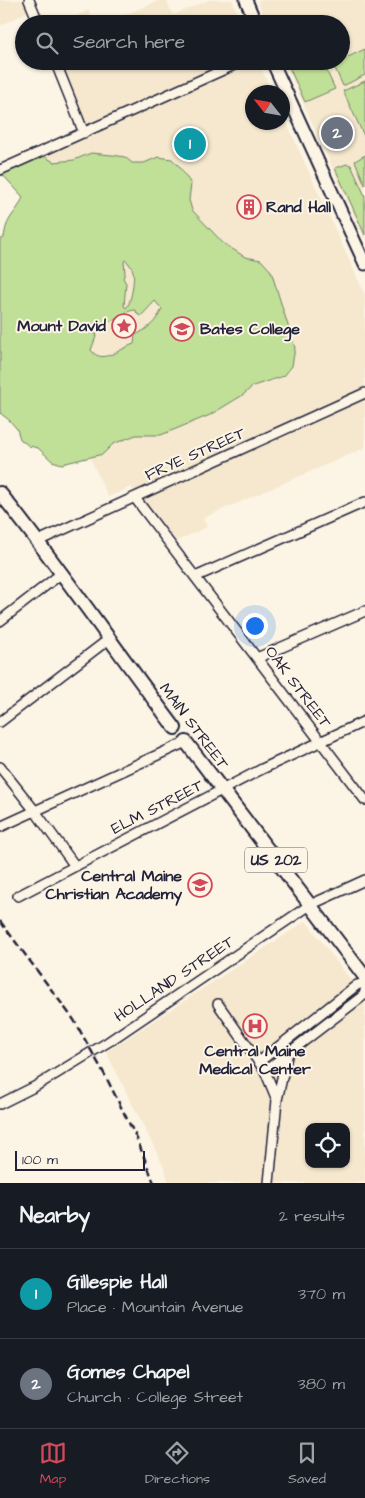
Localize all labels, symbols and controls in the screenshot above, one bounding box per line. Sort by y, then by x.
search box [15,15,350,70]
icon: search [33,29,61,57]
text: Search here [73,29,185,56]
north arrow [245,85,290,130]
pin: 2 [321,114,353,152]
pin: 1 [174,125,206,163]
building icon: Rand Hall [236,194,262,220]
place label: Rand Hall [266,196,332,218]
place icon: Mount David [111,313,137,339]
place label: Mount David [17,315,107,337]
school or university icon: Bates College [169,316,195,342]
place label: Bates College [200,318,300,342]
street label: FRYE STREET [141,422,249,486]
your location [242,613,268,639]
street label: OAK STREET [260,641,336,733]
street label: MAIN STREET [154,678,234,774]
street label: ELM STREET [107,774,207,840]
road number: US 202 [245,848,307,872]
place label: Central Maine Christian Academy [45,865,182,906]
school or university icon: Central Maine Christian Academy [187,872,213,898]
street label: HOLLAND STREET [110,931,238,1027]
hospital icon: Central Maine Medical Center [242,1013,268,1039]
place label: Central Maine Medical Center [199,1040,311,1080]
map controls [305,1123,350,1168]
button: locate [305,1123,350,1168]
scale bar [15,1148,145,1171]
text: 100 m [22,1150,58,1170]
text: Nearby [20,1201,90,1230]
text: 2 results [279,1205,345,1227]
text: Gillespie Hall [67,1269,167,1296]
text: 1 [35,1283,37,1305]
text: 370 m [298,1283,345,1305]
text: Place · Mountain Avenue [67,1296,243,1318]
text: Gomes Chapel [67,1359,189,1386]
text: 2 [31,1373,41,1395]
text: 380 m [298,1373,345,1395]
text: Church · College Street [67,1386,243,1408]
tab: Map [39,1439,67,1489]
tab: Directions [145,1439,210,1489]
tab: Saved [288,1439,326,1489]

